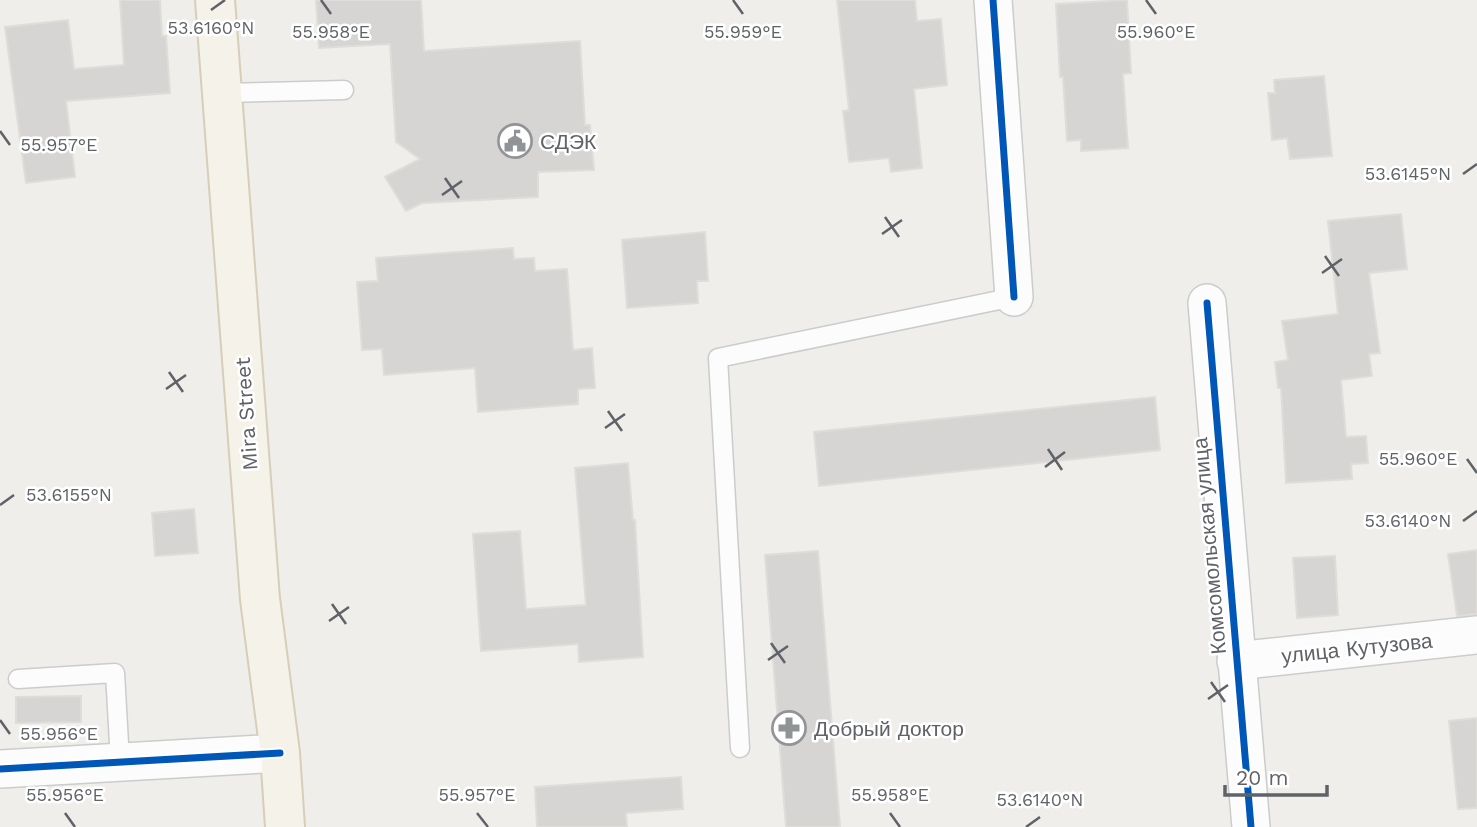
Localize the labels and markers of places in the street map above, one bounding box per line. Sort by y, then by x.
public building icon: СДЭК [496,122,534,160]
place label: СДЭК [540,129,597,154]
pharmacy icon: Добрый доктор [770,709,808,747]
place label: Добрый доктор [814,716,964,741]

